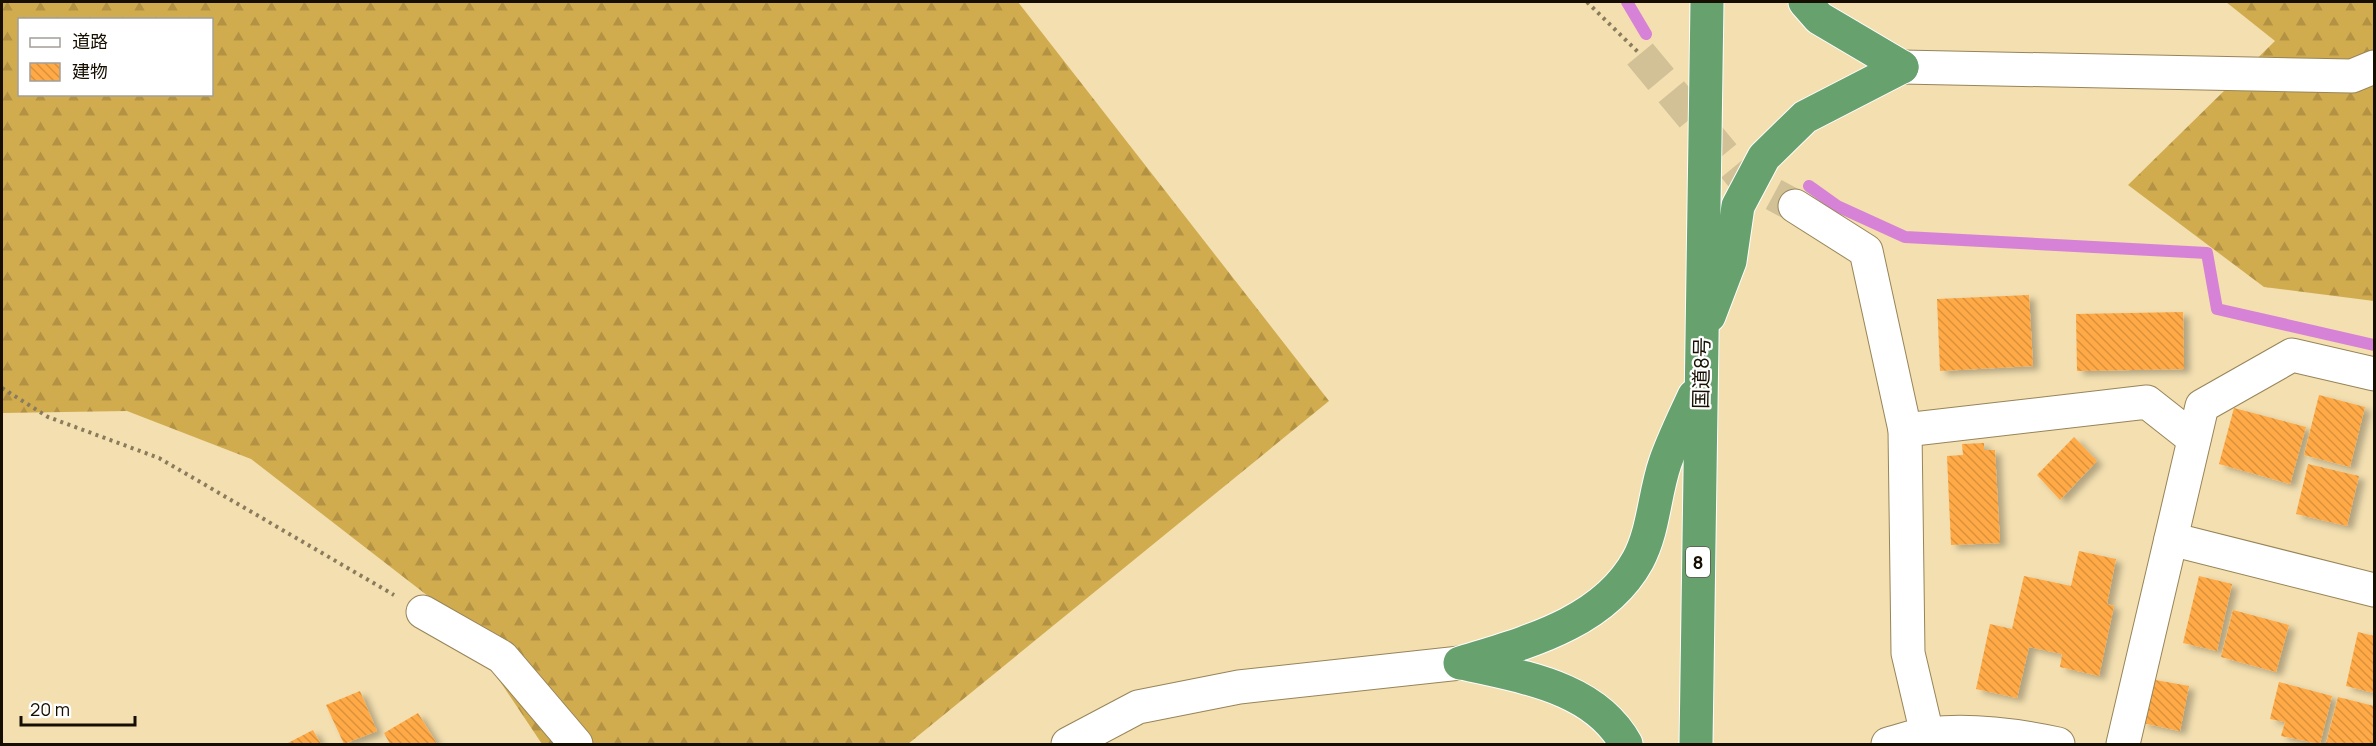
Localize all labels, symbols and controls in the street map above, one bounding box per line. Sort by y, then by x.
legend [18,18,213,96]
text: 道路 [72,29,108,53]
text: 建物 [72,59,108,83]
street label: 国道8号 [1687,337,1715,409]
road number: 8 [1686,547,1710,577]
scale bar [21,689,135,727]
text: 20 m [30,697,70,721]

